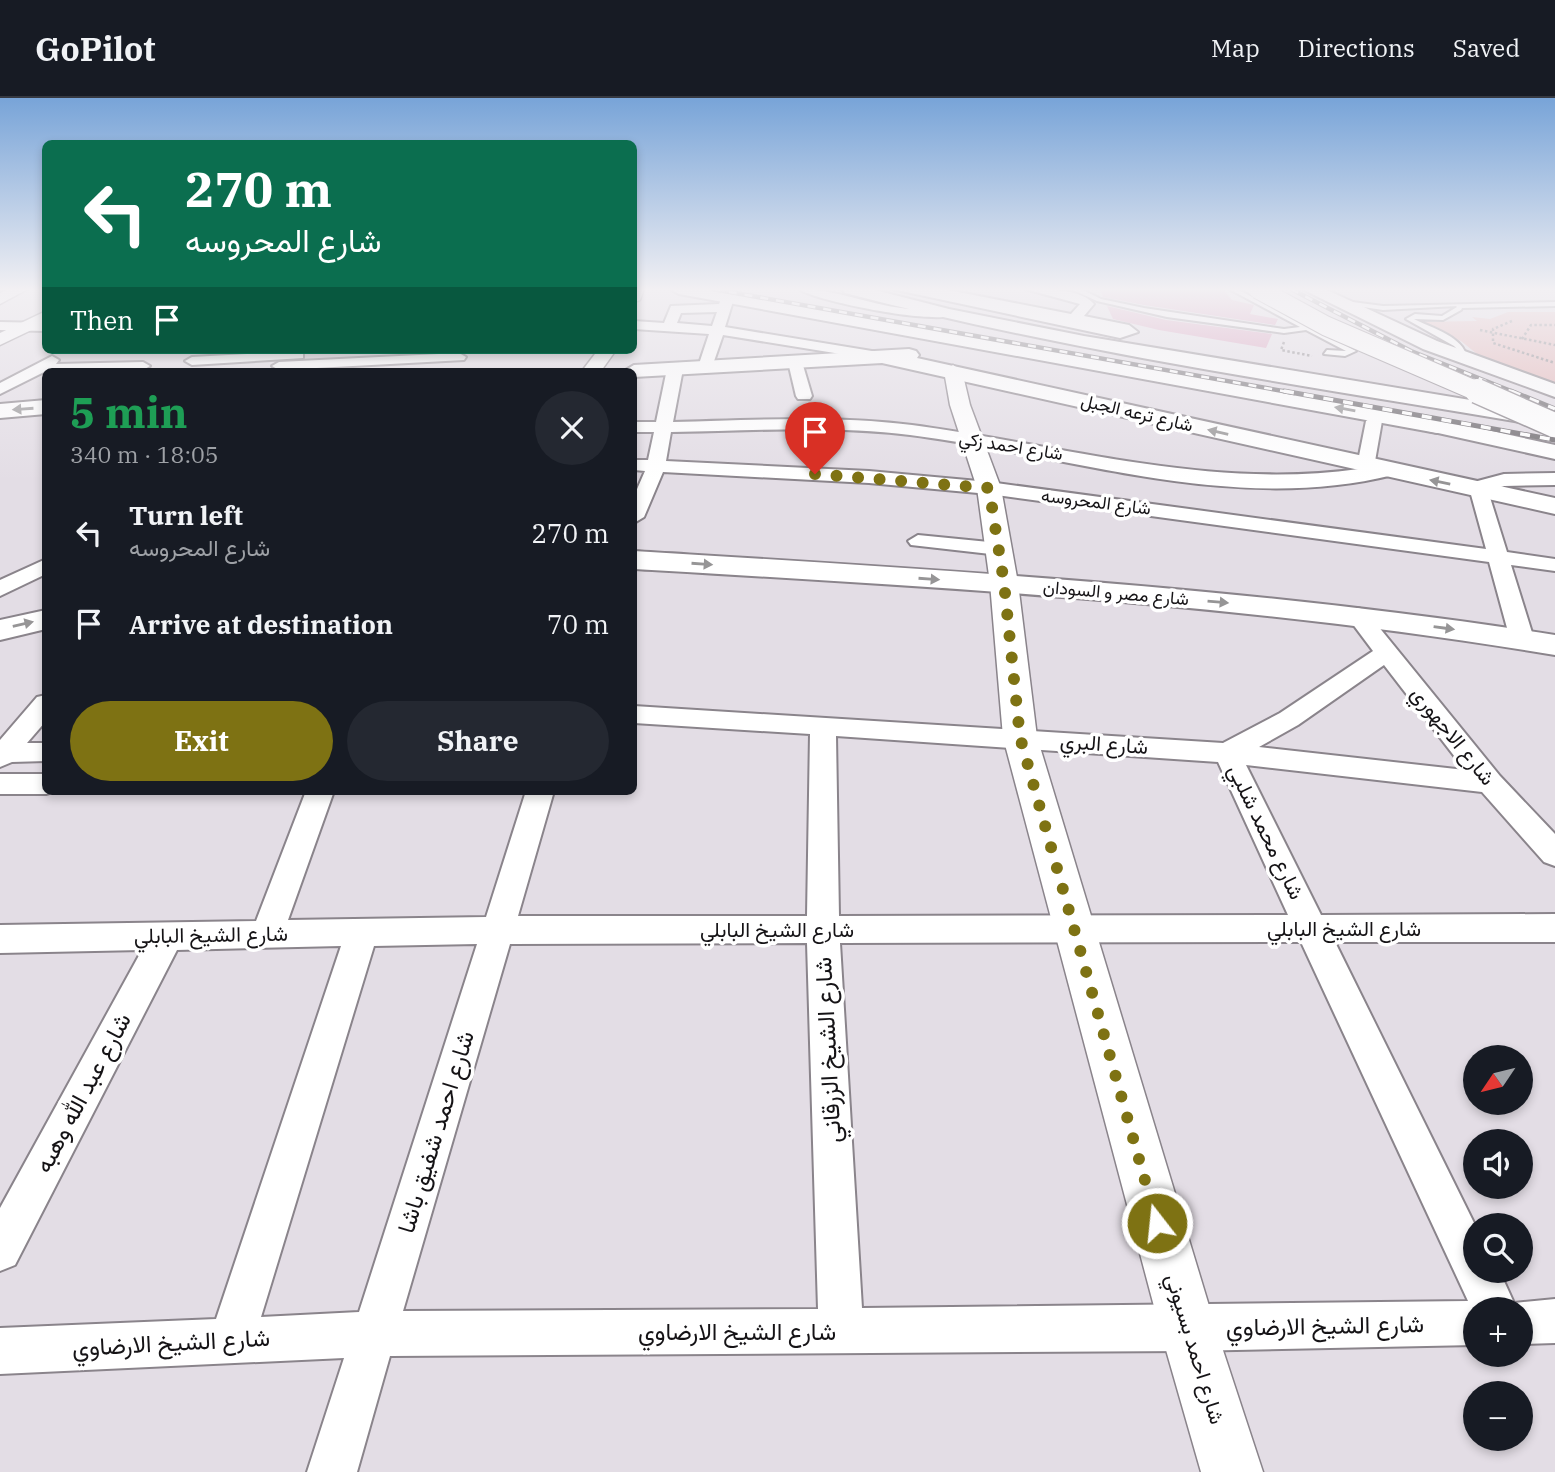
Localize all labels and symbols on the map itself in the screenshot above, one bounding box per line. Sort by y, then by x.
street label: شارع ترعه الجبل [1079,388,1195,438]
pin [785,402,845,474]
one-way arrow [1334,403,1356,414]
one-way arrow [12,404,34,415]
street label: شارع احمد زكي [957,426,1065,469]
one-way arrow [1207,426,1229,437]
one-way arrow [1429,477,1451,488]
street label: شارع المحروسه [1040,483,1152,521]
one-way arrow [691,559,713,570]
one-way arrow [918,573,940,584]
street label: شارع مصر و السودان [1042,575,1190,611]
one-way arrow [1208,597,1230,608]
one-way arrow [12,619,34,630]
one-way arrow [1433,623,1455,634]
street label: شارع الاجهوري [1402,680,1502,793]
street label: شارع البري [1059,726,1149,764]
street label: شارع محمد شلبي [1219,759,1312,905]
street label: شارع الشيخ البابلي [1267,914,1421,946]
street label: شارع الشيخ البابلي [700,915,854,947]
street label: شارع الشيخ البابلي [134,919,288,953]
street label: شارع الشيخ الزرقاني [806,956,852,1144]
street label: شارع عبد الله وهبه [26,1007,139,1179]
street label: شارع احمد شفيق باشا [389,1027,482,1237]
north arrow [1463,1045,1533,1115]
position arrow [1120,1186,1194,1260]
street label: شارع احمد بسيوني [1156,1270,1232,1428]
street label: شارع الشيخ الارضاوي [1226,1307,1424,1347]
street label: شارع الشيخ الارضاوي [638,1315,836,1351]
street label: شارع الشيخ الارضاوي [71,1321,271,1367]

